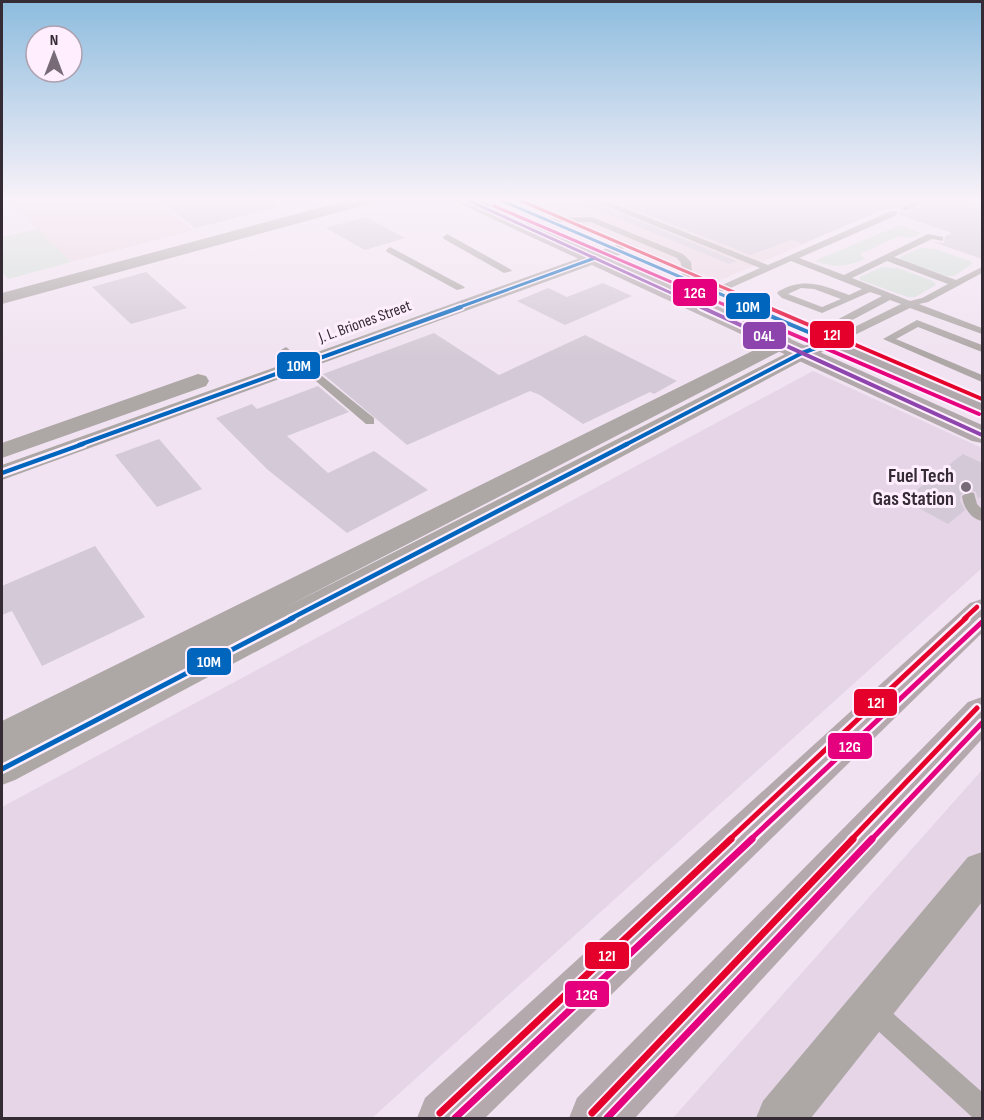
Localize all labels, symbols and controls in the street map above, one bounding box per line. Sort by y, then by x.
north arrow [24,24,84,84]
text: N [50,31,58,50]
line badge: 12G [672,278,718,307]
text: 12G [684,284,706,303]
line badge: 10M [725,292,771,320]
street label: J. L. Briones Street [315,296,414,348]
text: 10M [736,298,760,317]
line badge: 12I [809,320,855,349]
line badge: 04L [742,321,787,350]
text: 12I [823,326,841,345]
text: 04L [753,327,775,346]
line badge: 10M [276,351,321,380]
text: 10M [287,357,311,376]
place label: Fuel Tech Gas Station [873,464,954,511]
marker: Fuel Tech Gas Station [959,480,973,494]
line badge: 10M [186,647,232,676]
text: 10M [197,653,221,672]
line badge: 12I [853,688,898,717]
text: 12I [867,694,885,713]
line badge: 12G [827,732,873,760]
text: 12G [839,738,861,757]
line badge: 12I [584,941,630,970]
text: 12I [598,947,616,966]
line badge: 12G [564,980,610,1008]
text: 12G [576,986,598,1005]

